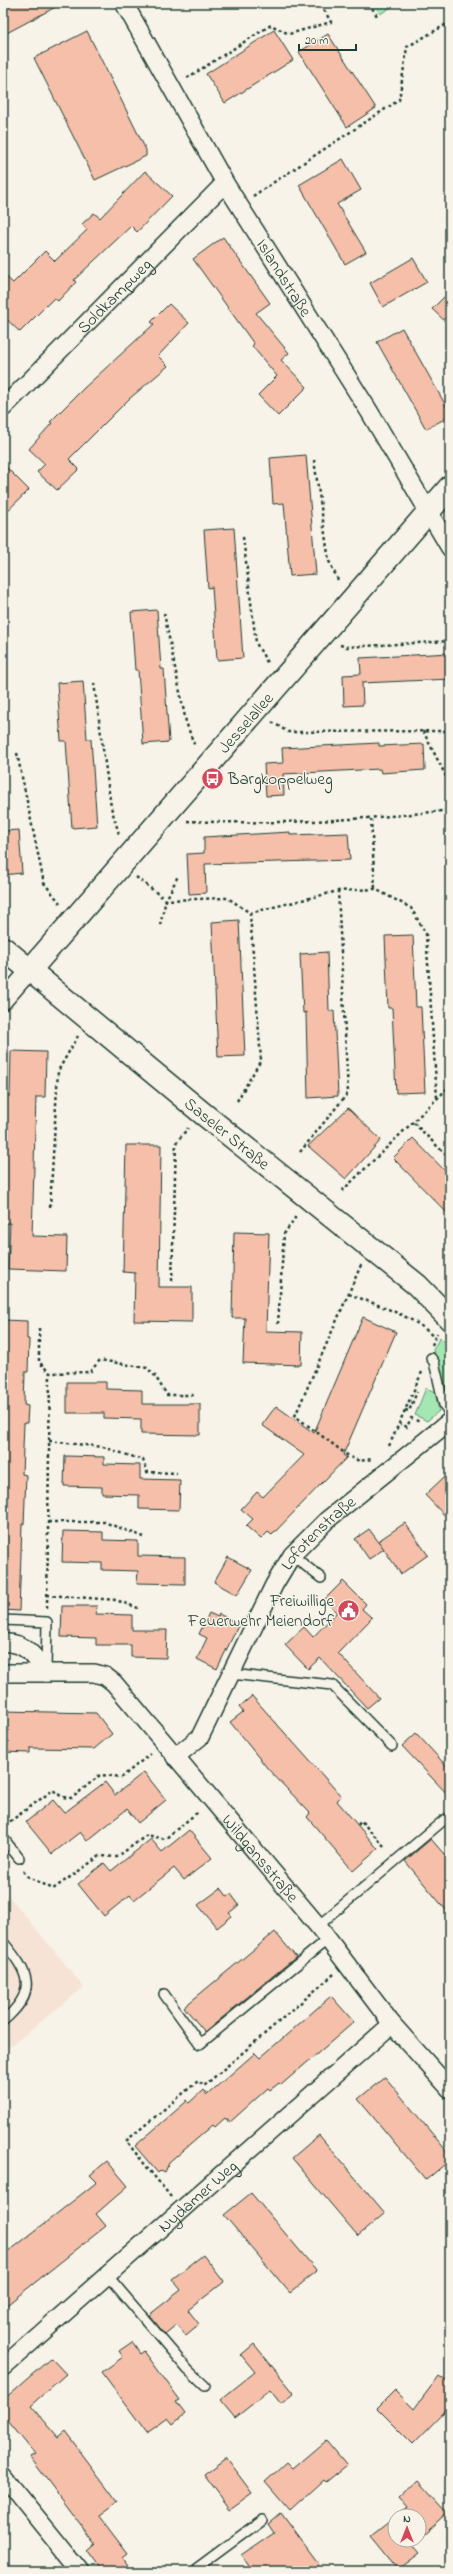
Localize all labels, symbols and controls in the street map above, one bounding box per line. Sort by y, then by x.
scale bar [299,26,356,52]
text: 20 m [305,32,328,50]
street label: Islandstraße [249,234,318,322]
street label: Soldkampweg [72,253,160,340]
street label: Jesselallee [213,687,280,760]
bus stop icon: Bargkoppelweg [200,765,226,791]
place label: Bargkoppelweg [227,767,333,794]
street label: Saseler Straße [178,1092,275,1177]
street label: Lofotenstraße [275,1490,362,1575]
place label: Freiwillige Feuerwehr Meiendorf [187,1589,334,1634]
public building icon: Freiwillige Feuerwehr Meiendorf [336,1597,362,1623]
street label: Wildgansstraße [215,1809,304,1909]
street label: Nydamer Weg [153,2155,245,2239]
north arrow [387,2508,427,2548]
text: N [403,2511,411,2527]

